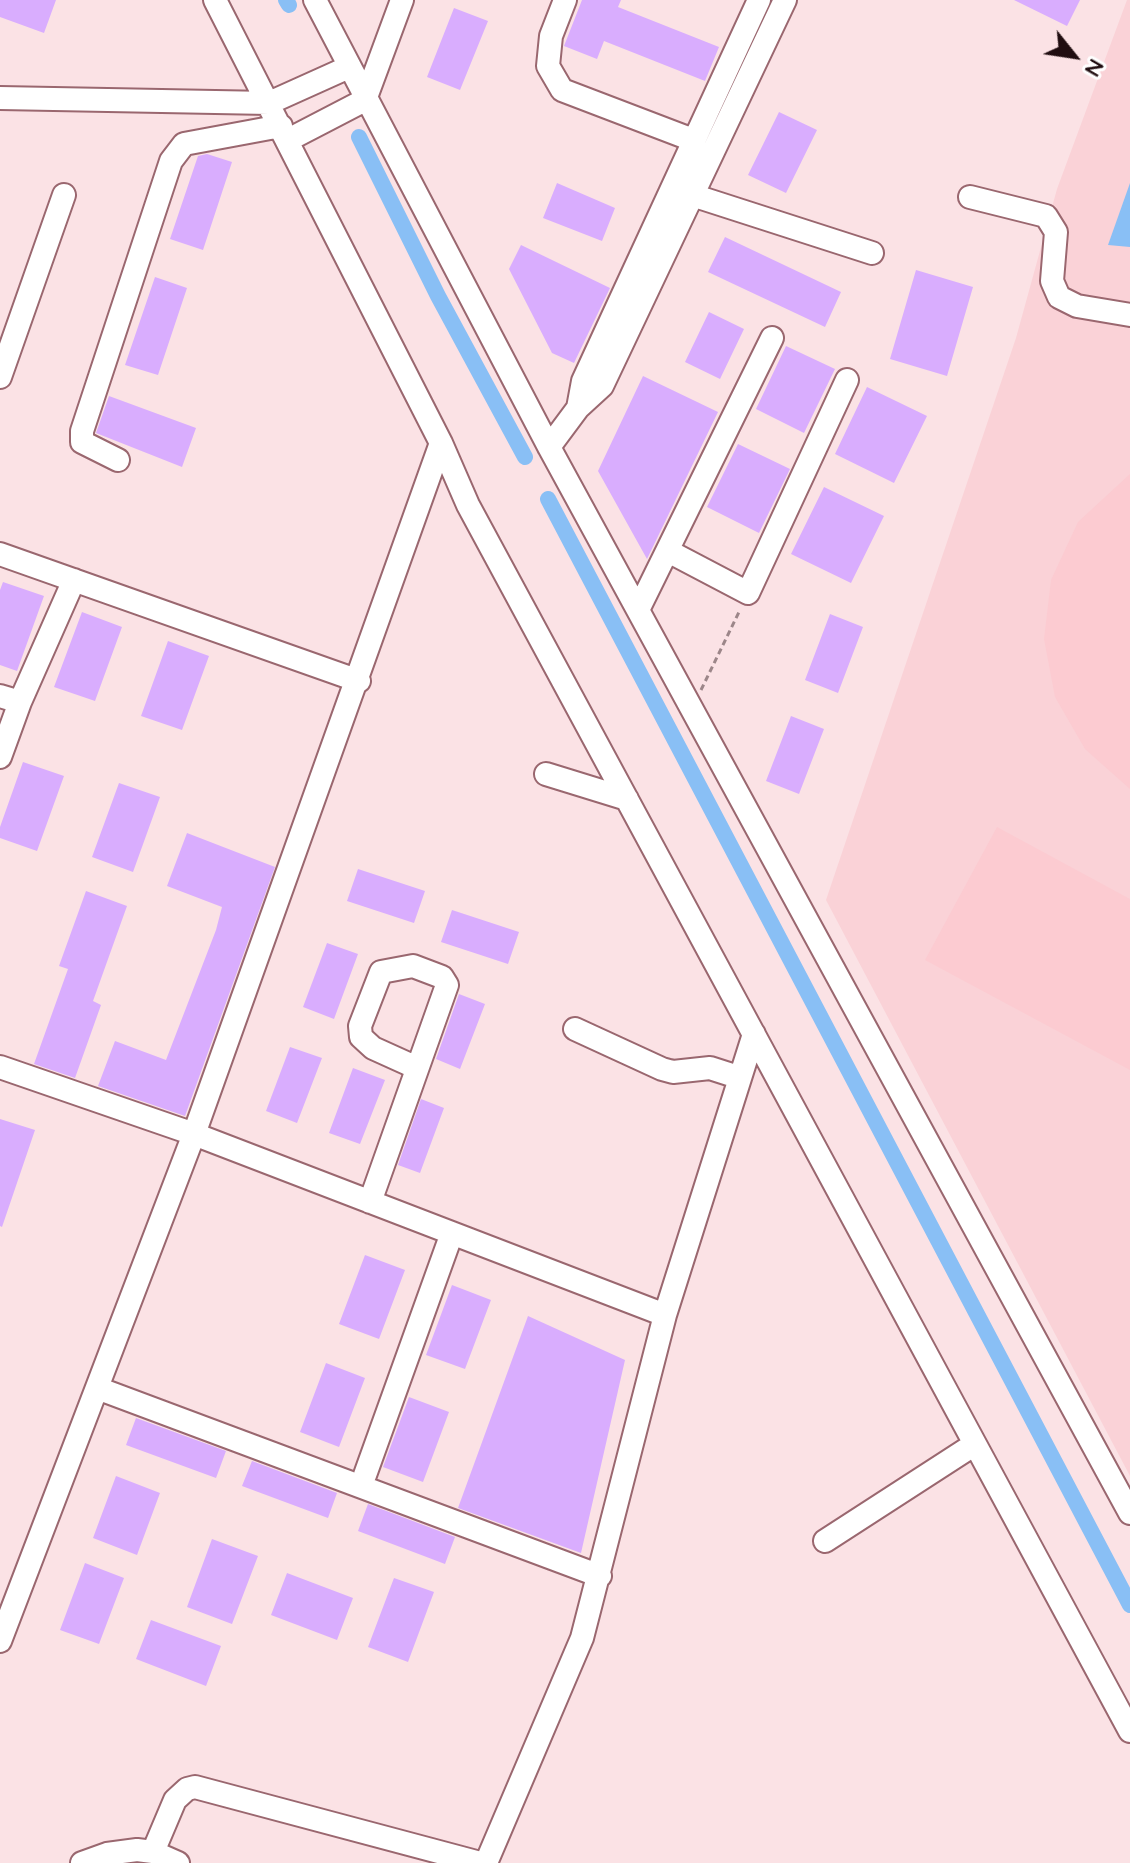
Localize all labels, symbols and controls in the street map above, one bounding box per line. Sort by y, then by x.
north arrow [1034,16,1114,96]
text: N [1079,54,1111,82]

